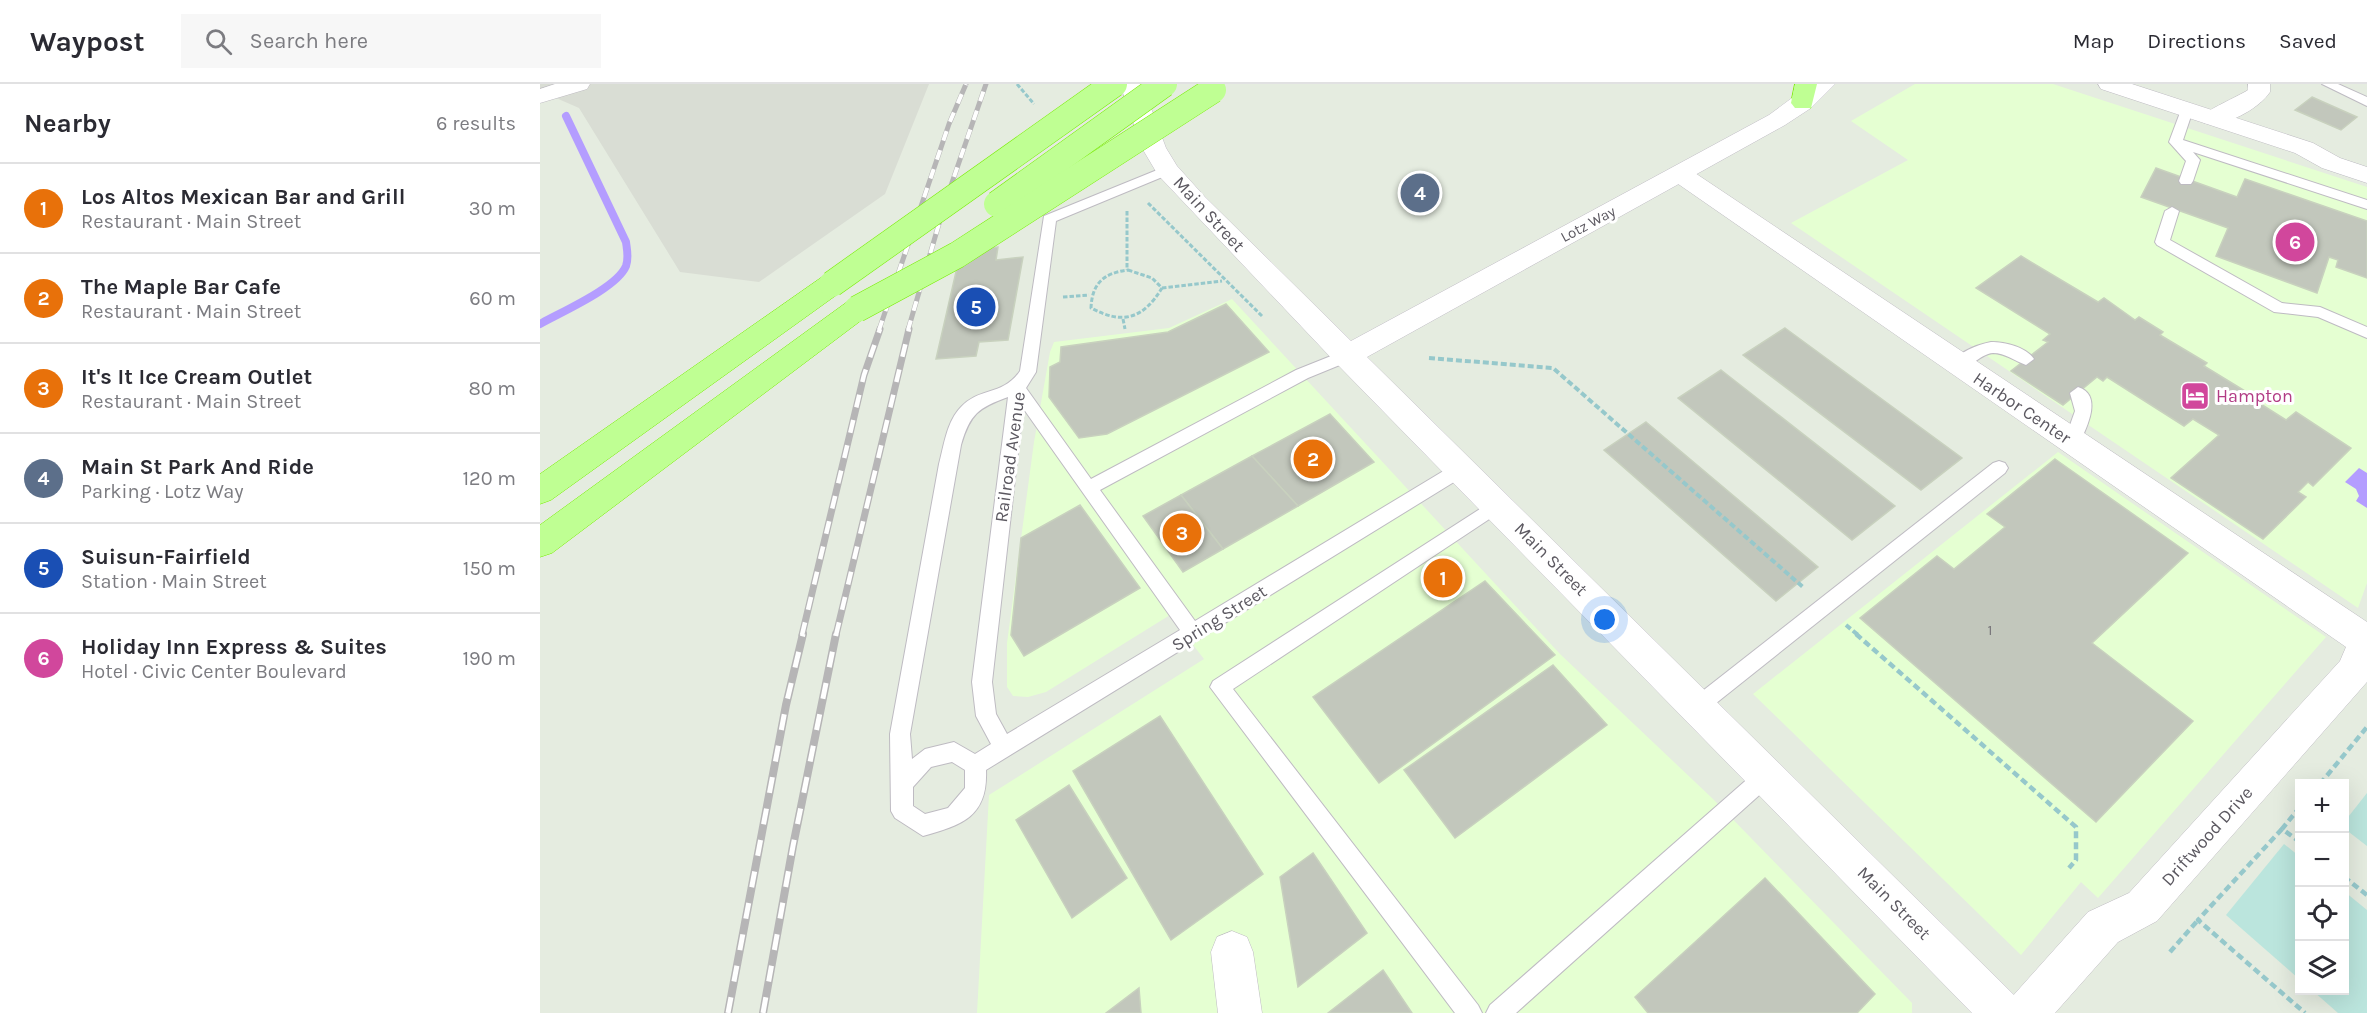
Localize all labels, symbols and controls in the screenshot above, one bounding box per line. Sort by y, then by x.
search box [181,14,601,68]
text: Waypost [30,25,145,58]
icon: search [202,25,235,58]
text: Search here [250,28,368,54]
text: Map [2073,29,2114,53]
text: Directions [2147,29,2246,53]
text: Saved [2279,29,2337,53]
text: Nearby [24,108,111,139]
text: 6 results [436,112,516,135]
pin: 4 [1400,170,1440,216]
street label: Main Street [1169,172,1250,256]
text: Los Altos Mexican Bar and Grill [81,184,405,210]
text: 1 [40,197,47,220]
text: 30 m [469,197,516,220]
street label: Lotz Way [1557,202,1619,246]
text: Restaurant · Main Street [81,210,301,233]
pin: 6 [2276,220,2314,264]
text: The Maple Bar Cafe [81,274,281,300]
pin: 5 [956,284,996,330]
text: 2 [37,287,50,310]
text: 60 m [469,287,516,310]
text: Restaurant · Main Street [81,300,301,323]
text: It's It Ice Cream Outlet [81,364,312,390]
street label: Harbor Center [1969,367,2076,449]
text: 3 [37,377,50,400]
text: 80 m [468,377,516,400]
hotel icon: Hampton [2179,380,2211,412]
place label: Hampton [2216,385,2293,407]
text: Restaurant · Main Street [81,390,301,413]
street label: Railroad Avenue [990,390,1030,524]
pin: 2 [1294,436,1332,482]
text: Main St Park And Ride [81,454,314,480]
text: 4 [38,467,49,490]
text: 120 m [462,467,516,490]
text: Parking · Lotz Way [81,480,244,503]
pin: 3 [1162,510,1202,556]
street label: Main Street [1510,518,1593,601]
text: Suisun-Fairfield [81,544,251,570]
pin: 1 [1424,556,1462,600]
text: 5 [38,557,49,580]
text: 150 m [463,557,516,580]
text: Station · Main Street [81,570,267,593]
street label: Spring Street [1167,580,1271,656]
your location [1590,605,1619,634]
house number: 1 [1988,621,1992,639]
text: Holiday Inn Express & Suites [81,634,387,660]
text: 6 [37,647,50,670]
text: 190 m [462,647,516,670]
text: Hotel · Civic Center Boulevard [81,660,347,683]
map controls [2295,779,2349,995]
button: + [2295,779,2349,833]
street label: Driftwood Drive [2157,782,2257,890]
button: − [2295,833,2349,887]
street label: Main Street [1853,862,1936,945]
button: locate [2295,887,2349,941]
button: layers [2295,941,2349,995]

